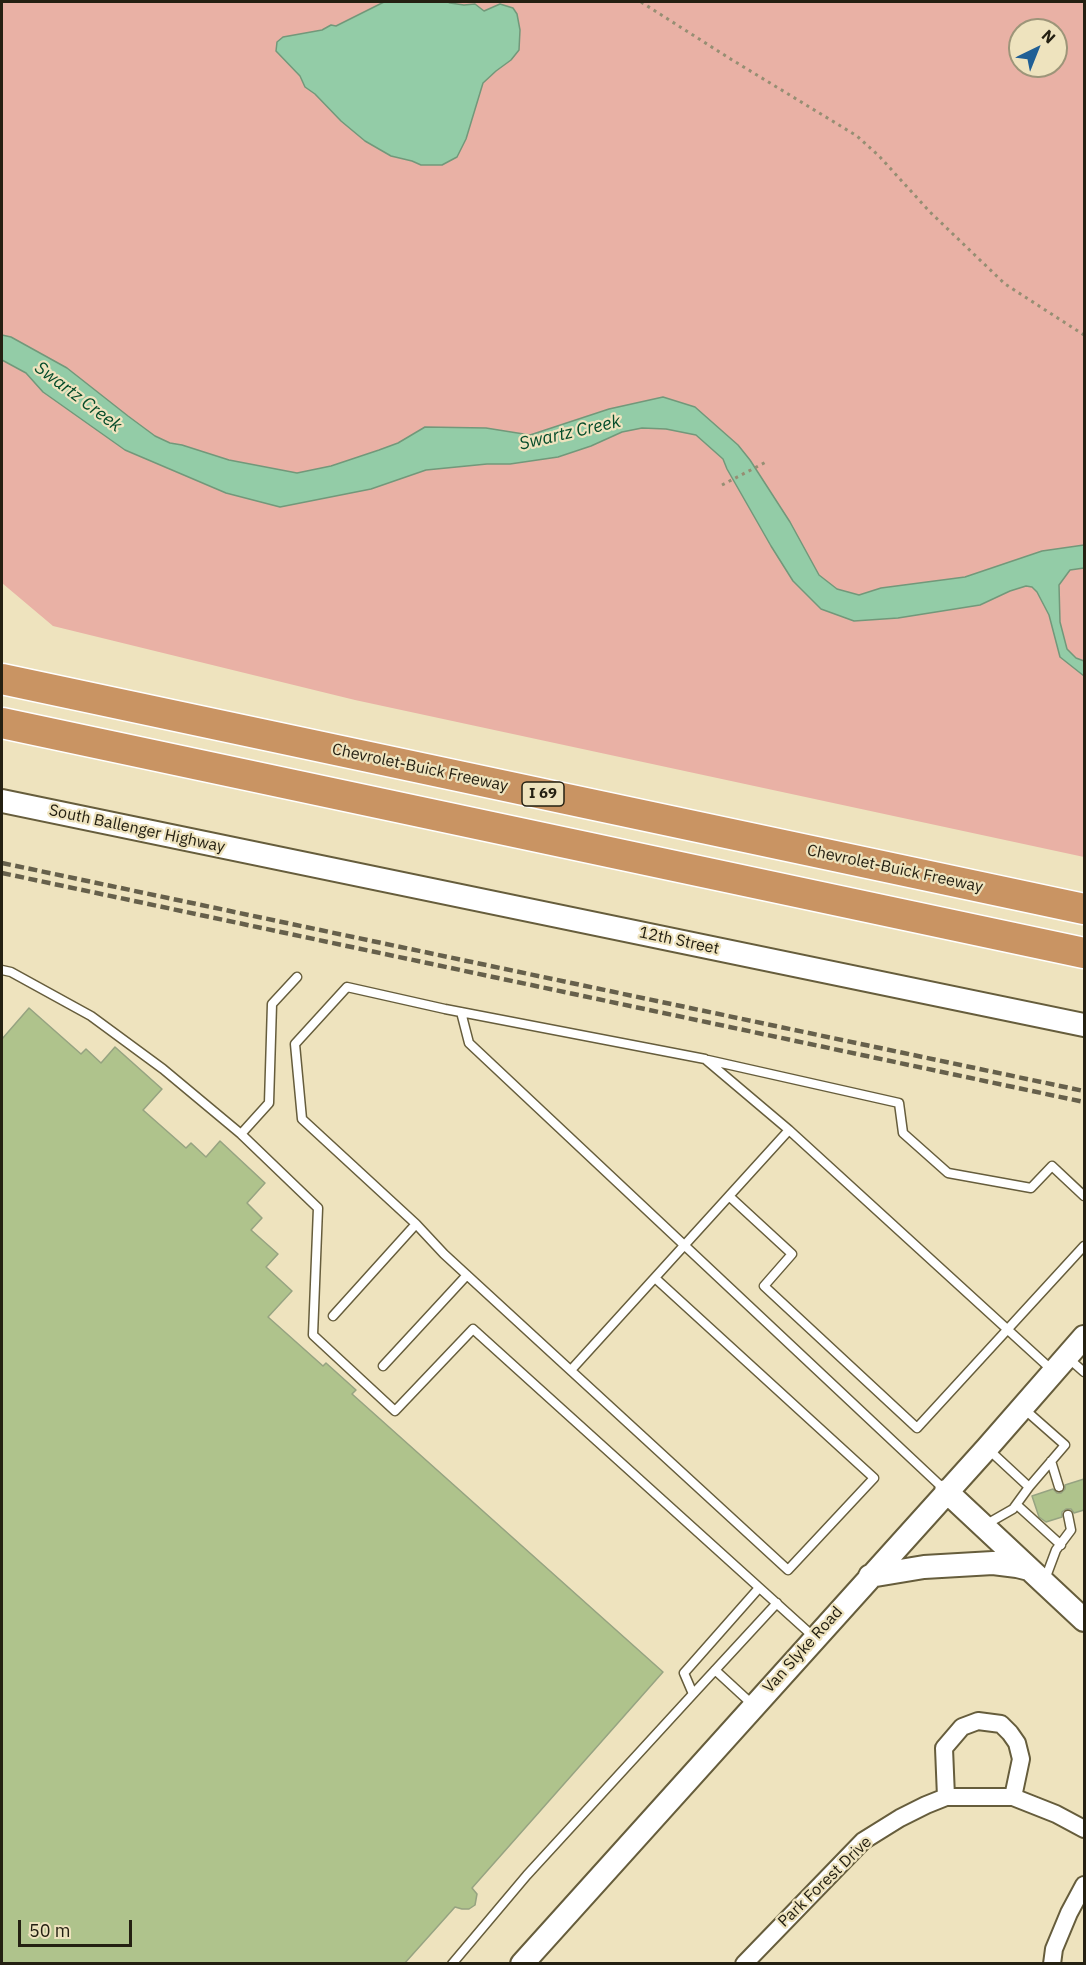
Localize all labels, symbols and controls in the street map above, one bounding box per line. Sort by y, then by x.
north arrow [1008,18,1068,78]
text: N [1038,25,1060,48]
water label: Swartz Creek [30,357,126,437]
water label: Swartz Creek [517,411,623,455]
street label: Chevrolet-Buick Freeway [330,740,510,796]
road number: I 69 [522,782,564,806]
street label: South Ballenger Highway [47,801,227,857]
street label: Chevrolet-Buick Freeway [805,841,985,897]
street label: 12th Street [637,923,721,959]
street label: Van Slyke Road [759,1603,847,1697]
street label: Park Forest Drive [774,1833,876,1931]
scale bar [21,1908,135,1946]
text: 50 m [29,1919,71,1942]

